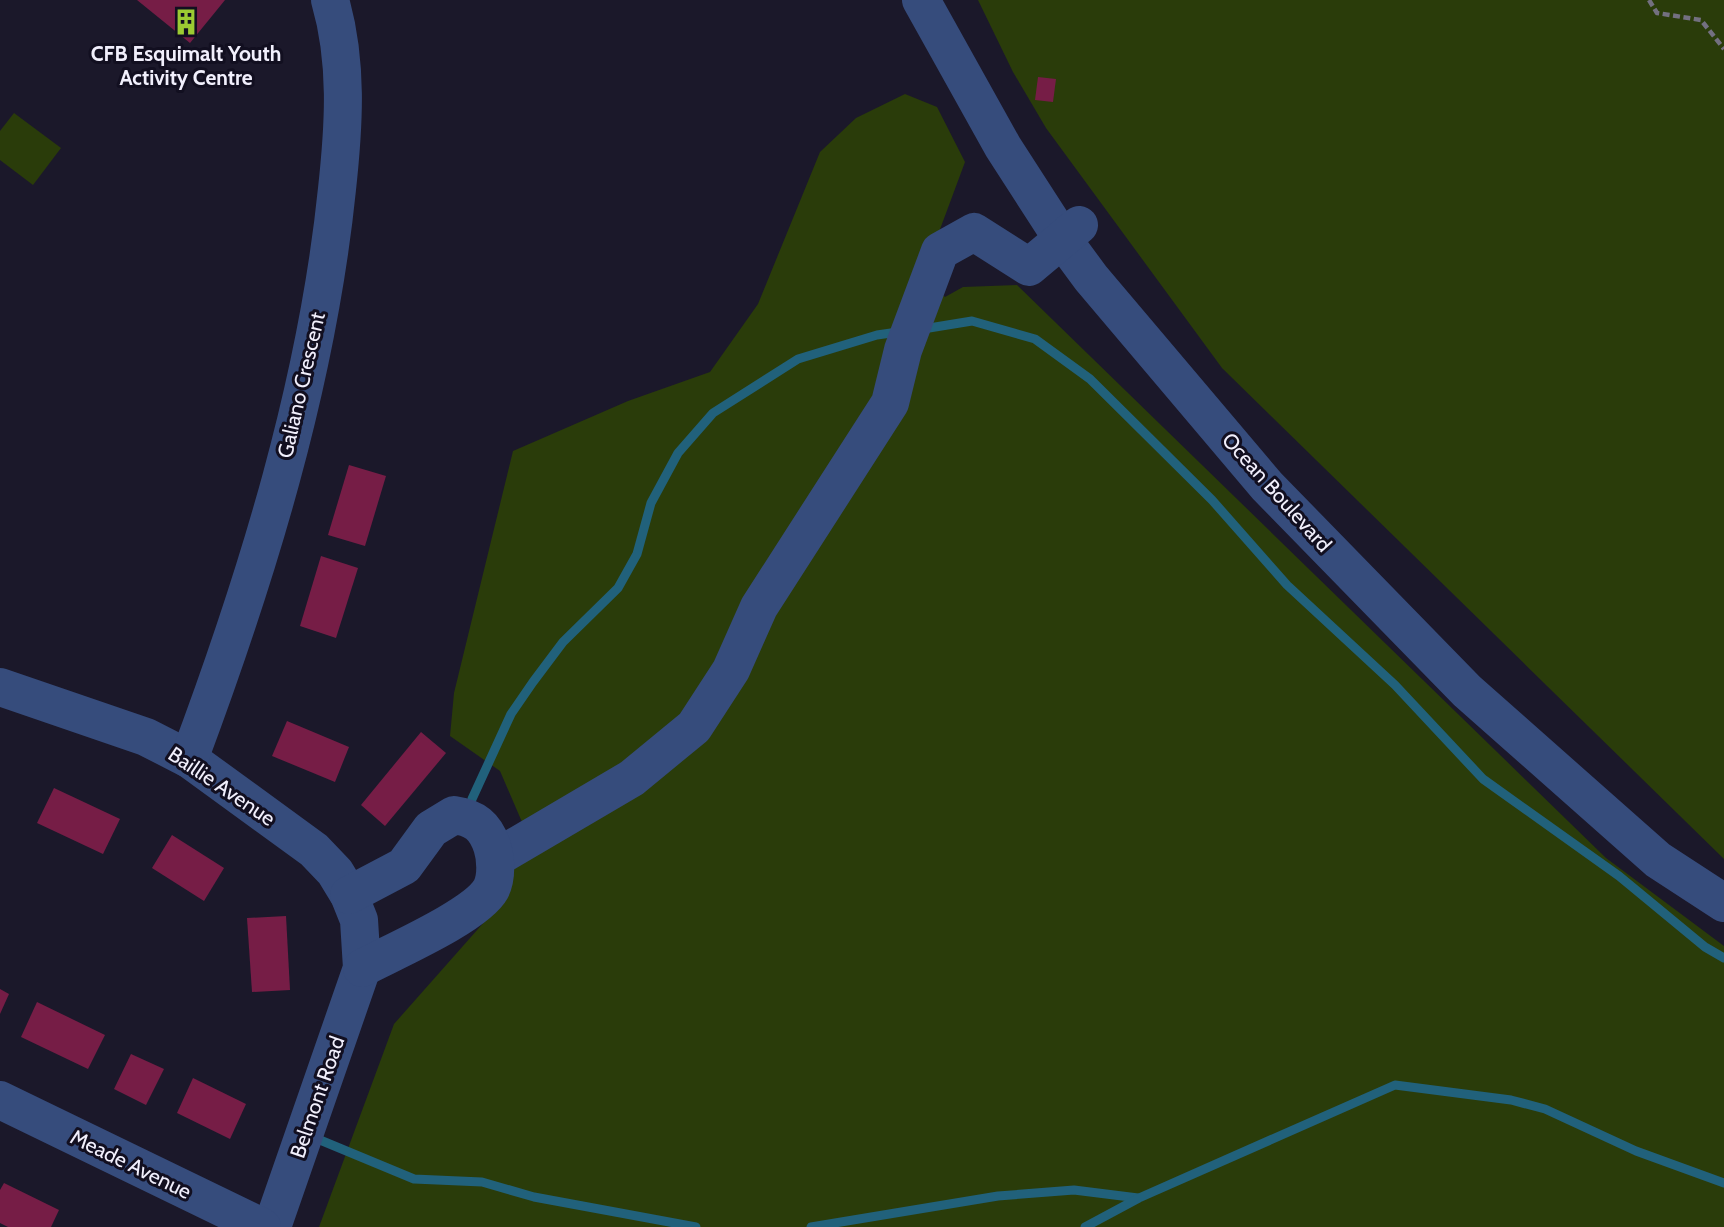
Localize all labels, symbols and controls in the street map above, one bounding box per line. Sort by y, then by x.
building icon: CFB Esquimalt Youth Activity Centre [171,7,201,37]
place label: CFB Esquimalt Youth Activity Centre [91,41,281,90]
street label: Galiano Crescent [272,310,330,460]
street label: Ocean Boulevard [1217,427,1337,557]
street label: Baillie Avenue [164,741,280,831]
street label: Belmont Road [284,1033,350,1161]
street label: Meade Avenue [66,1124,196,1204]

